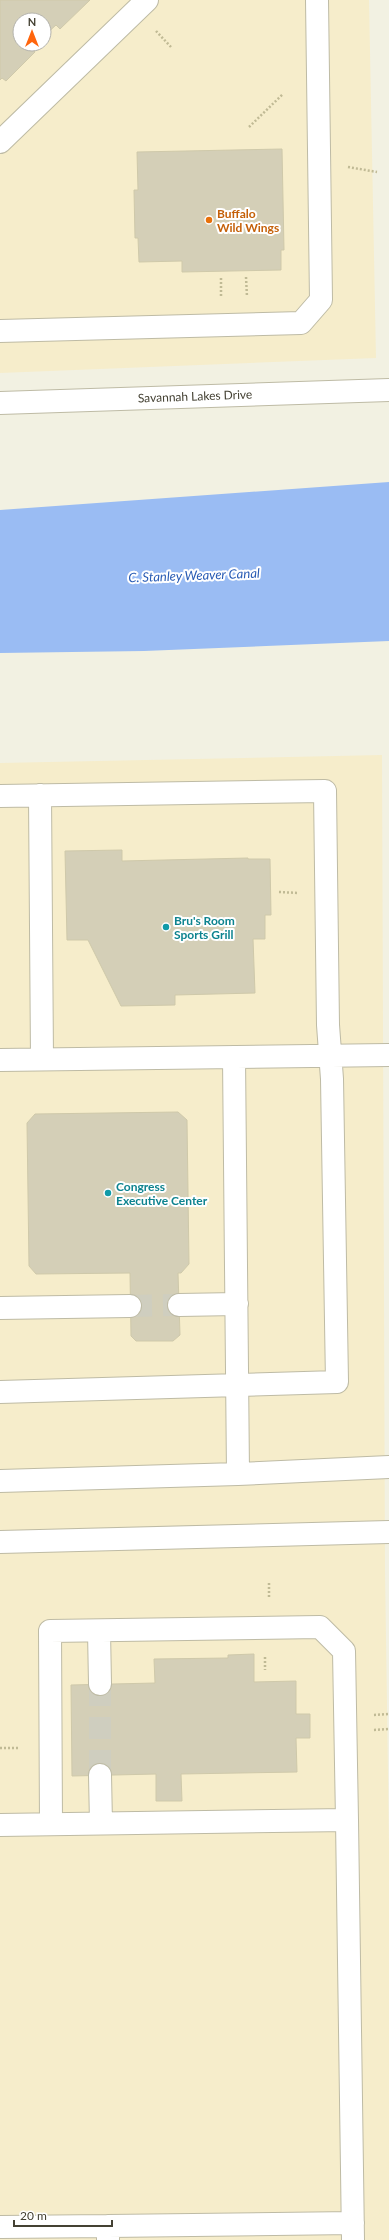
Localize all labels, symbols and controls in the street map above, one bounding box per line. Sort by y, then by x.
north arrow [12,12,52,52]
text: N [28,15,36,28]
place label: Buffalo Wild Wings [217,206,279,235]
marker: Buffalo Wild Wings [204,215,214,225]
street label: Savannah Lakes Drive [138,387,252,405]
water label: C. Stanley Weaver Canal [128,565,260,585]
place label: Bru's Room Sports Grill [174,913,235,942]
marker: Bru's Room Sports Grill [161,922,171,932]
place label: Congress Executive Center [116,1179,208,1208]
marker: Congress Executive Center [103,1188,113,1198]
scale bar [14,2202,112,2228]
text: 20 m [20,2208,47,2223]

